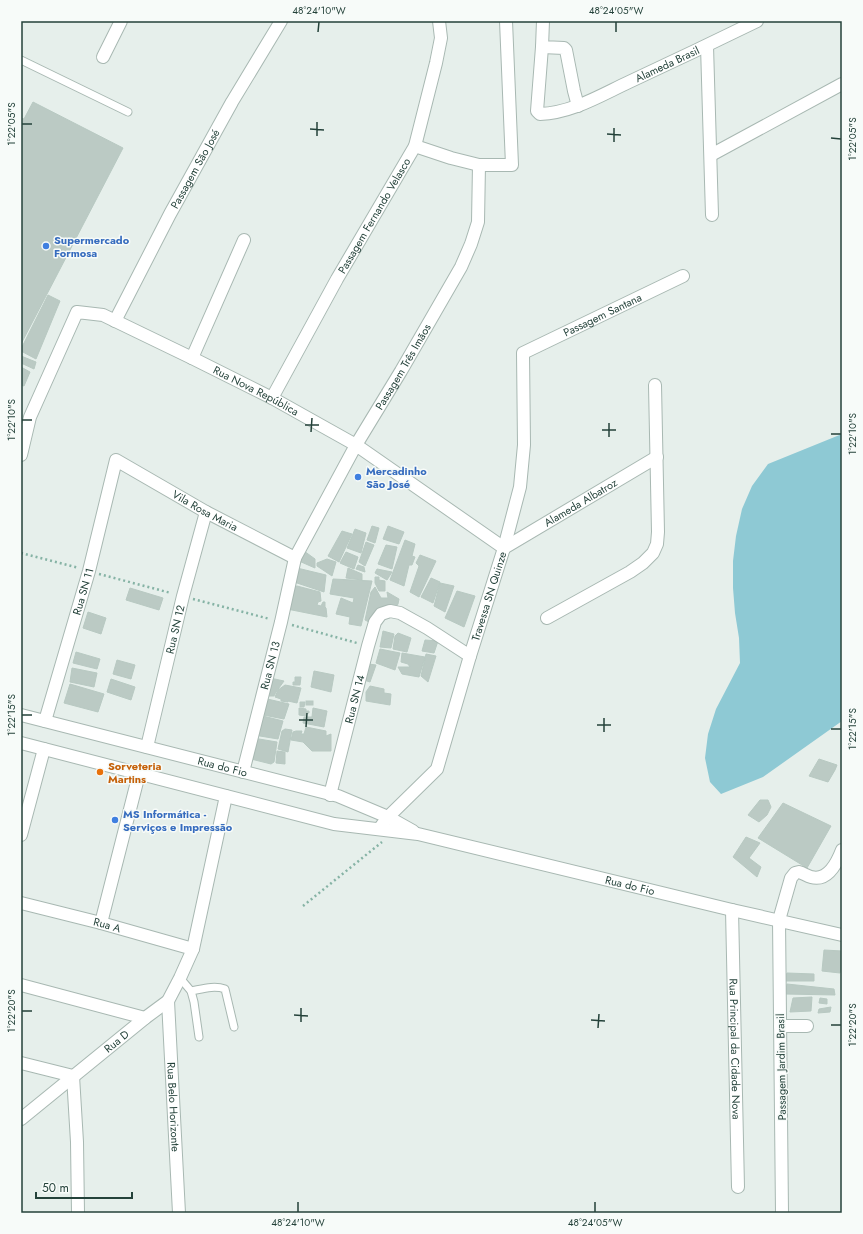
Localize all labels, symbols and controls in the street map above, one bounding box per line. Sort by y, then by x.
text: 48°24'10"W [292,3,346,18]
text: 48°24'05"W [589,3,643,18]
street label: Alameda Brasil [633,42,702,86]
text: 1°22'05"S [4,102,19,146]
text: 1°22'05"S [845,117,860,161]
street label: Passagem São José [167,126,224,211]
street label: Passagem Fernando Velasco [334,155,414,277]
place label: Supermercado Formosa [54,232,130,261]
marker: Supermercado Formosa [41,241,51,251]
street label: Passagem Santana [561,289,644,340]
street label: Passagem Três Imãos [371,320,435,413]
street label: Rua Nova República [210,362,302,419]
text: 1°22'10"S [4,398,19,441]
text: 1°22'10"S [845,412,860,455]
place label: Mercadinho São José [366,463,427,492]
marker: Mercadinho São José [353,472,363,482]
street label: Alameda Albatroz [541,474,620,531]
street label: Vila Rosa Maria [169,486,241,535]
street label: Travessa SN Quinze [467,549,510,643]
street label: Rua SN 11 [69,566,97,617]
street label: Rua SN 12 [162,603,189,655]
street label: Rua SN 13 [256,639,284,691]
street label: Rua SN 14 [341,672,369,725]
text: 1°22'15"S [4,694,19,736]
text: 1°22'15"S [845,708,860,750]
street label: Rua do Fio [196,752,249,781]
place label: Sorveteria Martins [108,758,162,787]
marker: Sorveteria Martins [95,767,105,777]
place label: MS Informática - Serviços e Impressão [123,806,233,835]
marker: MS Informática - Serviços e Impressão [110,815,120,825]
street label: Rua do Fio [604,872,656,899]
street label: Rua A [92,913,124,936]
street label: Rua Principal da Cidade Nova [725,978,745,1120]
text: 1°22'20"S [4,989,19,1033]
text: 1°22'20"S [845,1003,860,1047]
street label: Passagem Jardim Brasil [772,1014,790,1120]
street label: Rua D [100,1026,133,1056]
street label: Rua Belo Horizonte [163,1062,184,1152]
scale bar [36,1174,132,1200]
text: 50 m [42,1179,69,1197]
text: 48°24'10"W [271,1215,325,1230]
text: 48°24'05"W [568,1215,622,1230]

